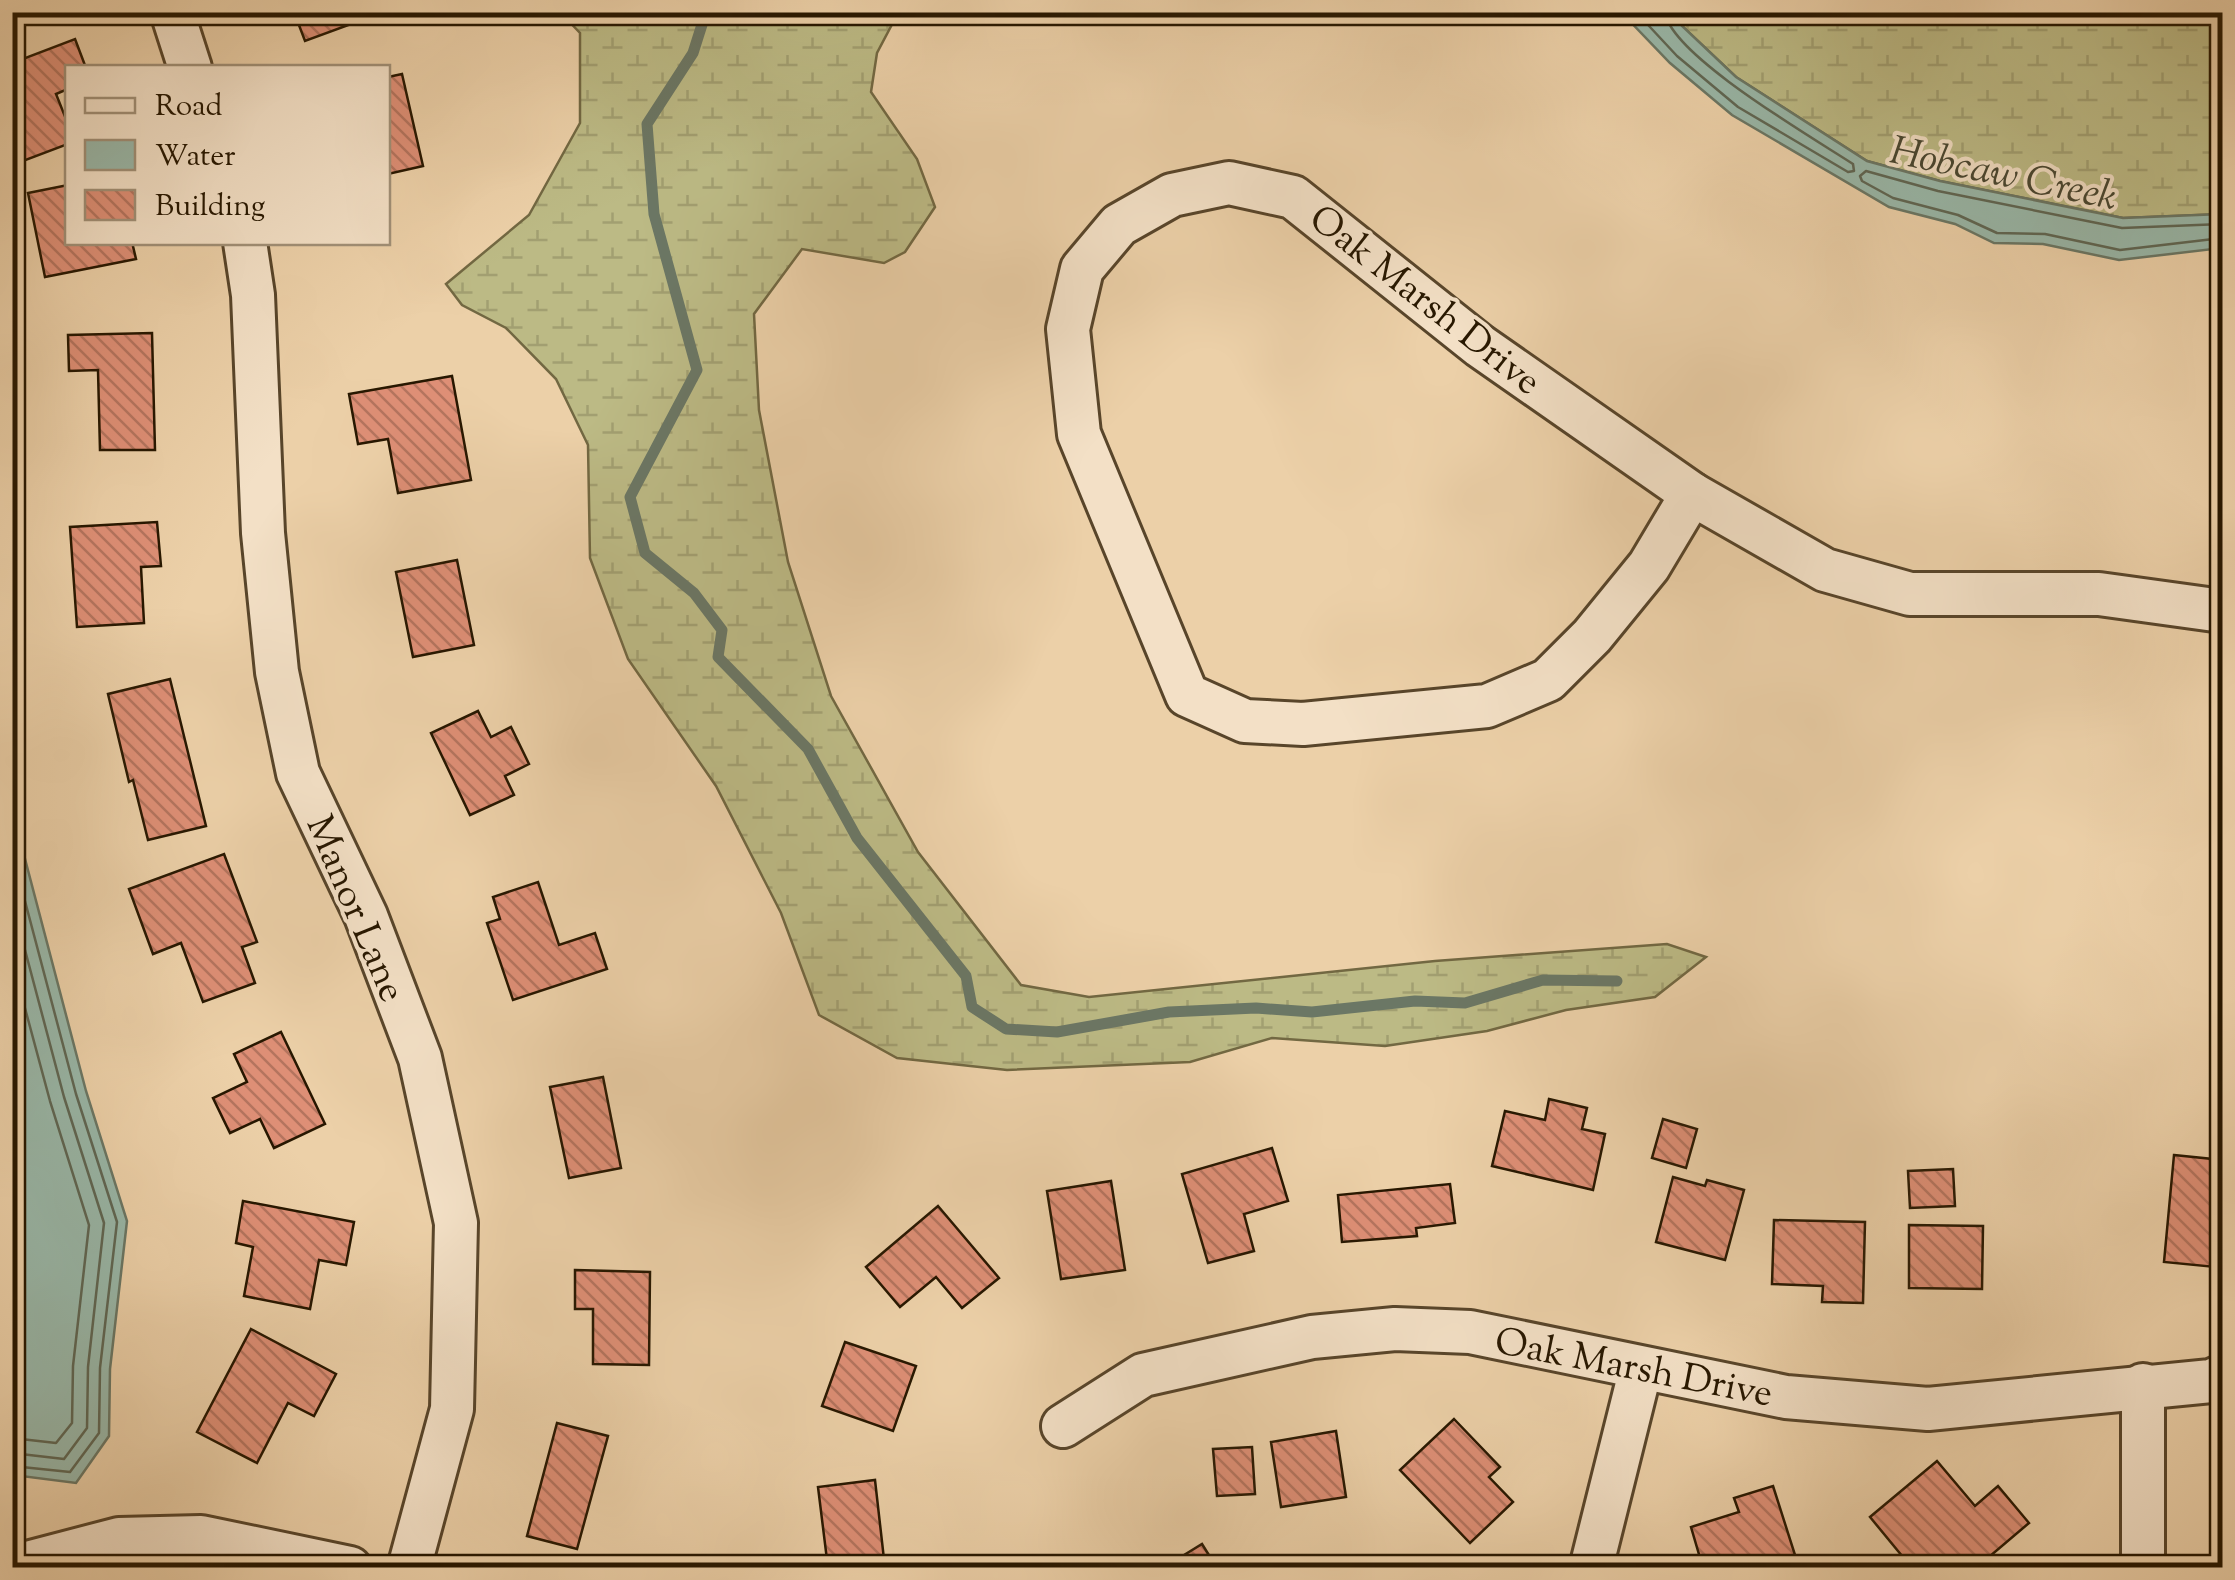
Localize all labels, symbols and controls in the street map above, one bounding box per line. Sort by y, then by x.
legend [65,65,390,245]
text: Road [155,86,222,129]
water label: Hobcaw Creek [1884,125,2122,228]
text: Water [155,136,236,179]
text: Building [155,186,265,229]
street label: Oak Marsh Drive [1296,194,1551,410]
street label: Manor Lane [290,808,417,1011]
street label: Oak Marsh Drive [1490,1317,1777,1423]

